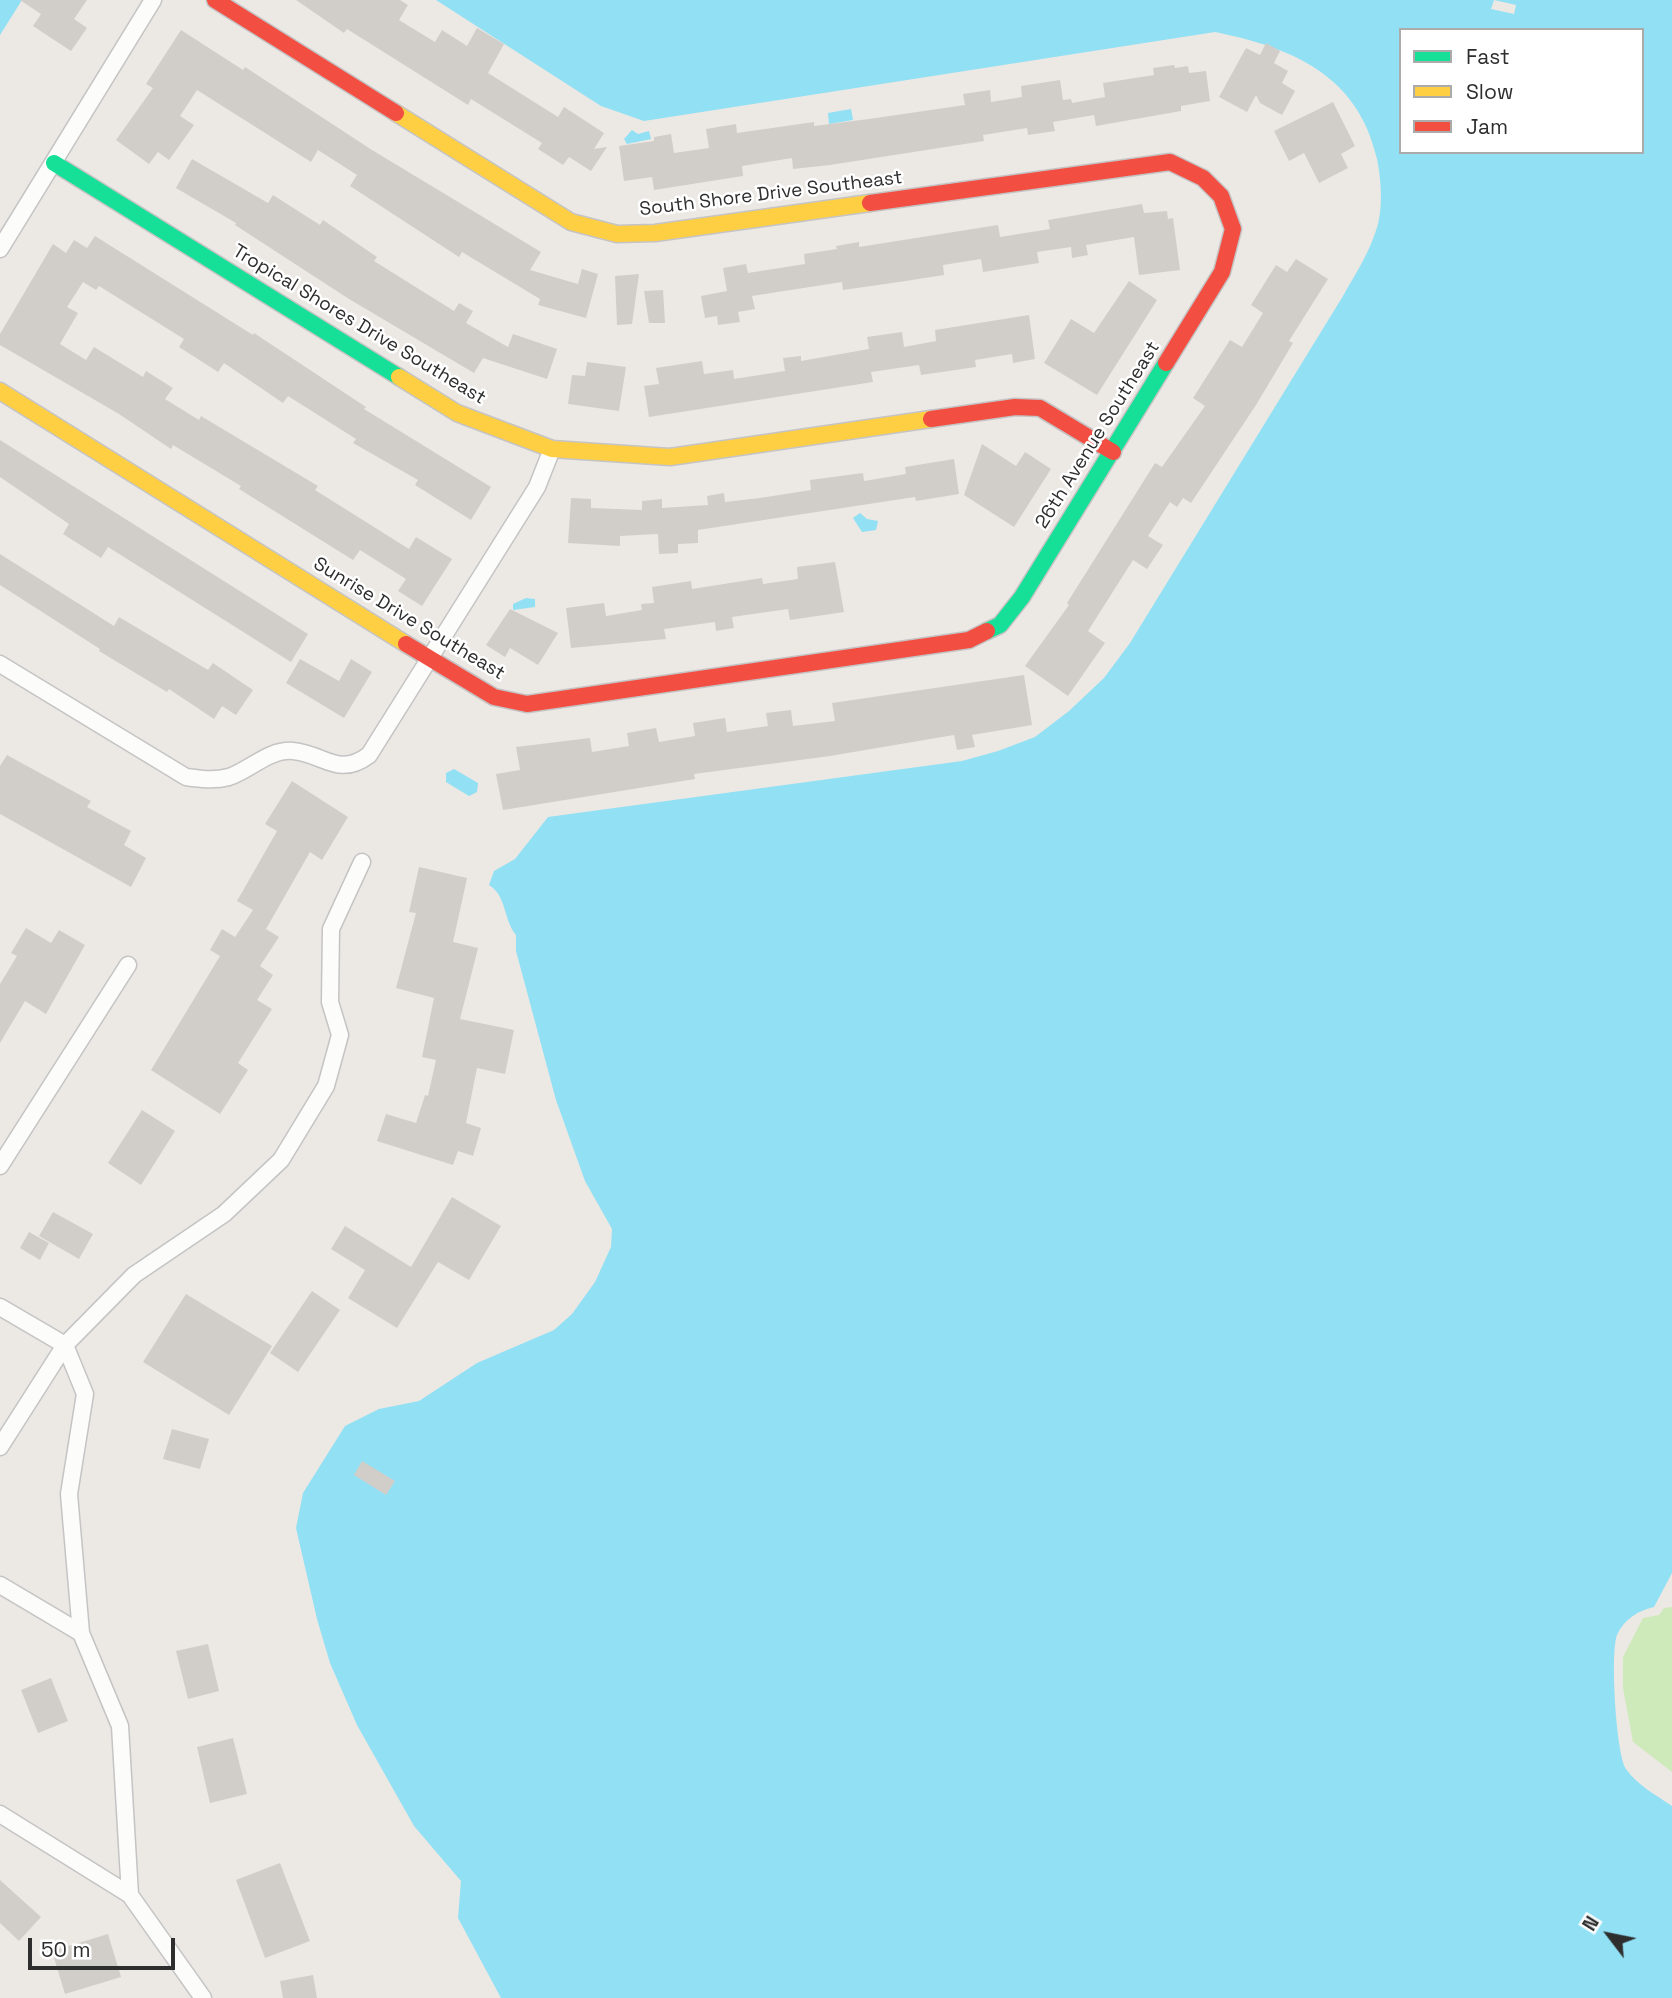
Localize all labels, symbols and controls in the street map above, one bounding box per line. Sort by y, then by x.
legend [1399,28,1644,154]
text: Fast [1466,43,1510,70]
text: Slow [1466,78,1514,105]
text: Jam [1466,113,1508,140]
street label: South Shore Drive Southeast [638,167,904,221]
street label: Tropical Shores Drive Southeast [228,240,490,410]
street label: 26th Avenue Southeast [1031,337,1165,533]
street label: Sunrise Drive Southeast [309,553,509,685]
north arrow [1574,1900,1644,1970]
text: N [1577,1912,1605,1936]
scale bar [32,1924,178,1968]
text: 50 m [41,1936,91,1963]

